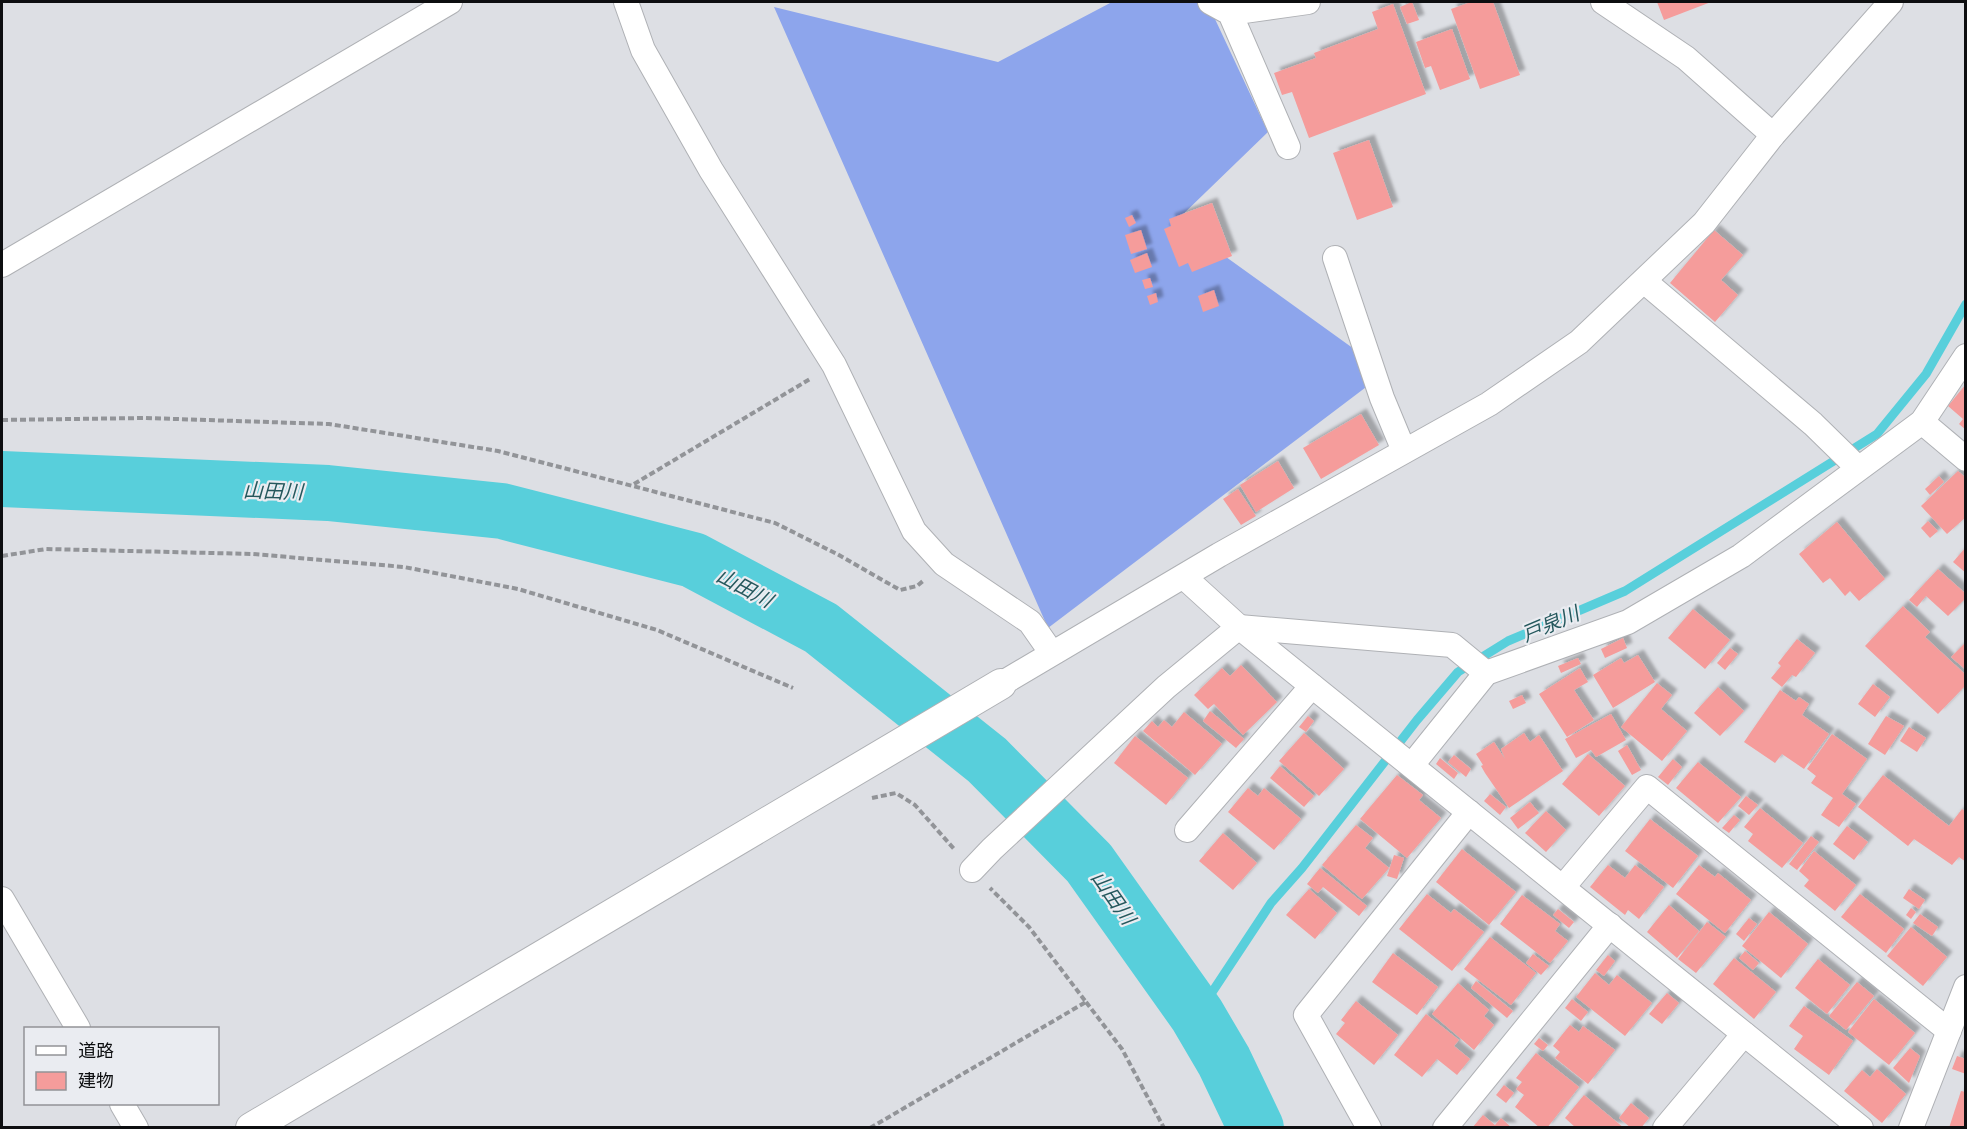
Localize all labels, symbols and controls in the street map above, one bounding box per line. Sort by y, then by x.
water label: 山田川 [243,477,305,503]
water label: 山田川 [713,562,779,613]
water label: 戸泉川 [1518,599,1584,646]
water label: 山田川 [1087,866,1142,930]
legend [24,1027,219,1105]
text: 道路 [78,1039,114,1061]
text: 建物 [78,1069,114,1091]

